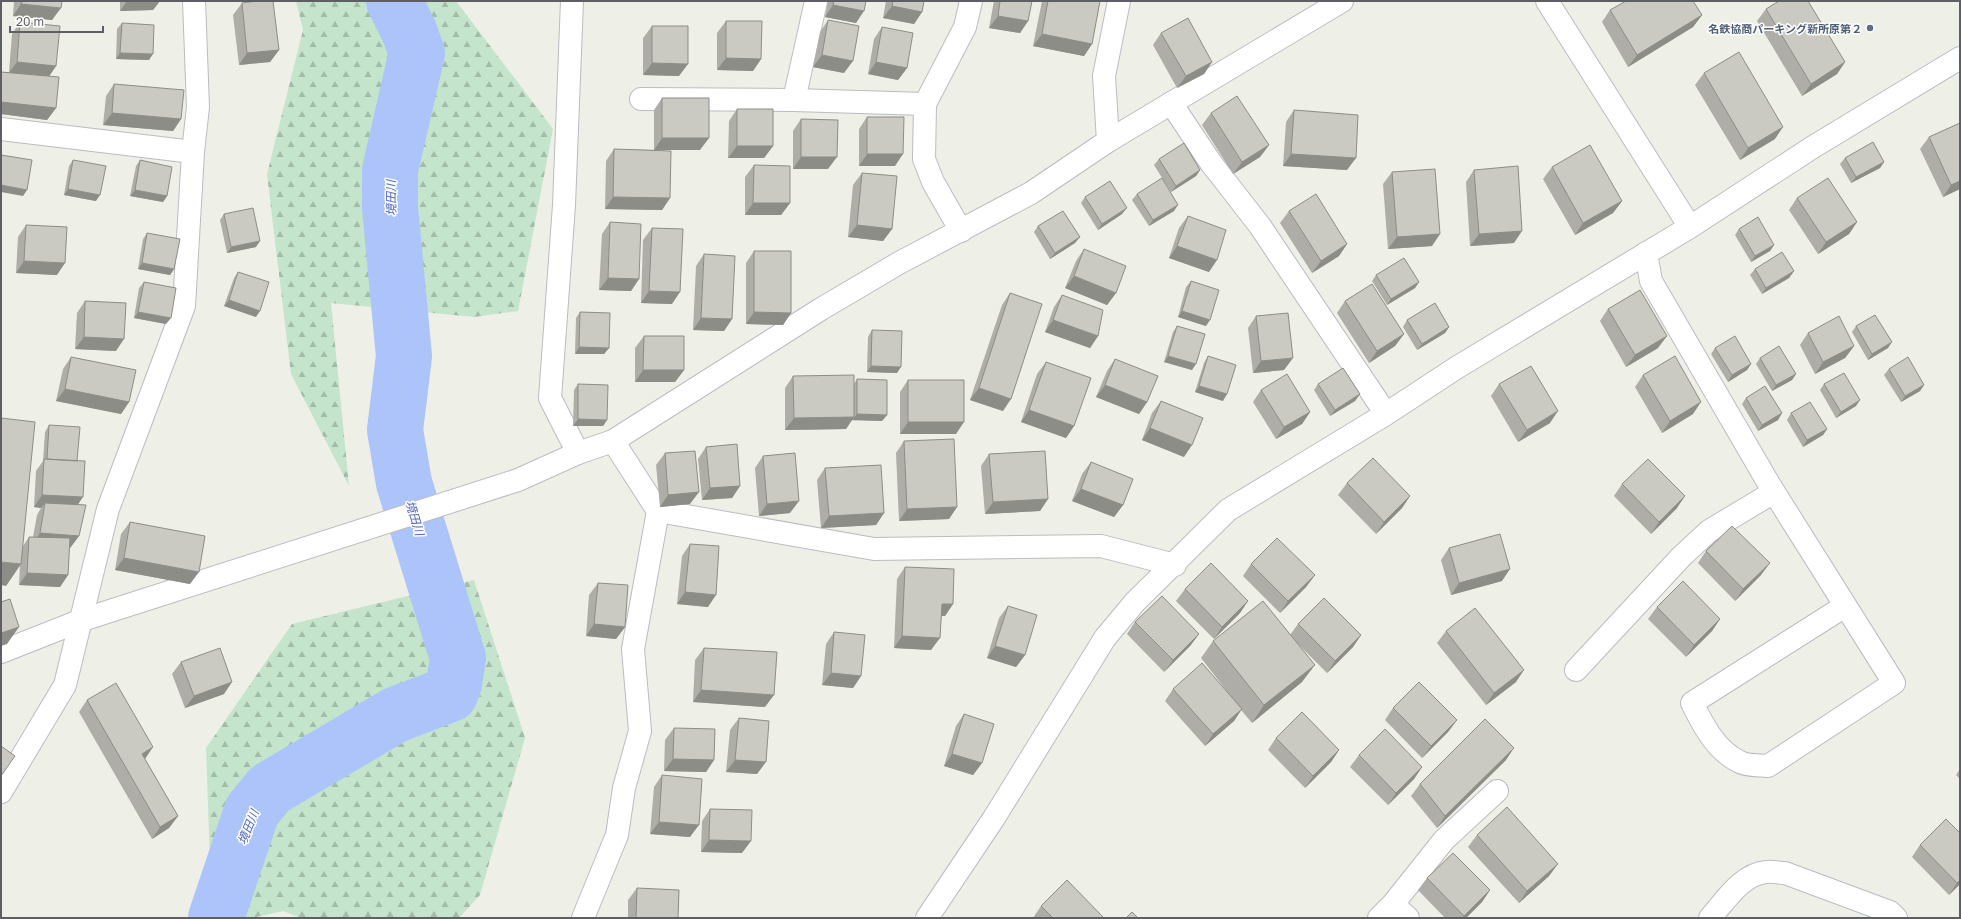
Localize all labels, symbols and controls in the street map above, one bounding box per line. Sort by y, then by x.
scale bar [10,8,103,34]
text: 20 m [16,14,44,29]
place label: 名鉄協商パーキング新所原第２ [1708,22,1862,35]
marker: 名鉄協商パーキング新所原第２ [1865,23,1875,33]
water label: 境田川 [383,178,399,216]
water label: 境田川 [403,499,428,539]
water label: 境田川 [234,806,262,847]

